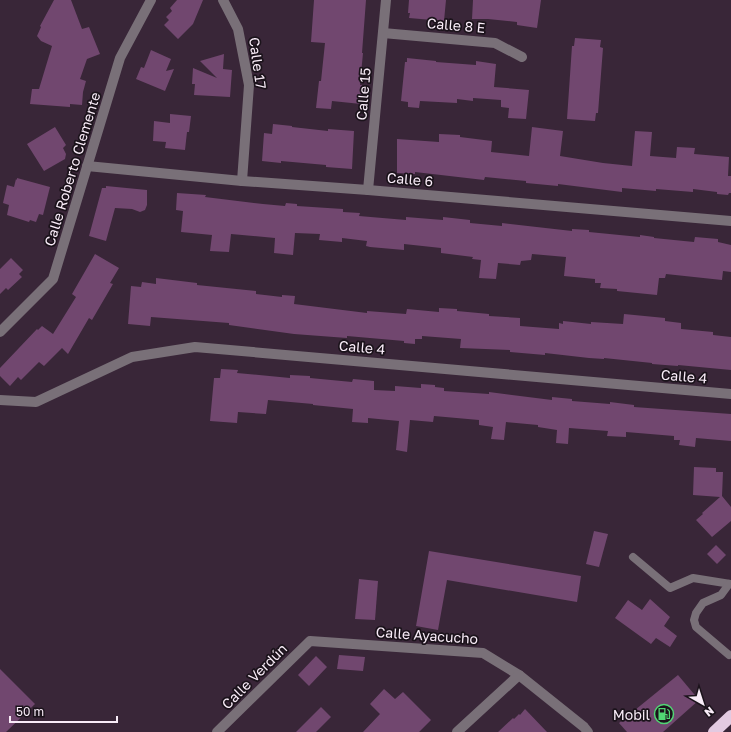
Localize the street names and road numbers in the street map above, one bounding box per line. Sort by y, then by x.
street label: Calle 8 E [426,14,486,36]
street label: Calle 17 [246,36,270,90]
street label: Calle 15 [352,67,374,121]
street label: Calle Roberto Clemente [40,90,104,248]
street label: Calle 6 [386,169,434,189]
street label: Calle 4 [338,337,386,357]
street label: Calle 4 [660,366,708,386]
street label: Calle Ayacucho [375,623,479,647]
street label: Calle Verdún [218,640,290,712]

